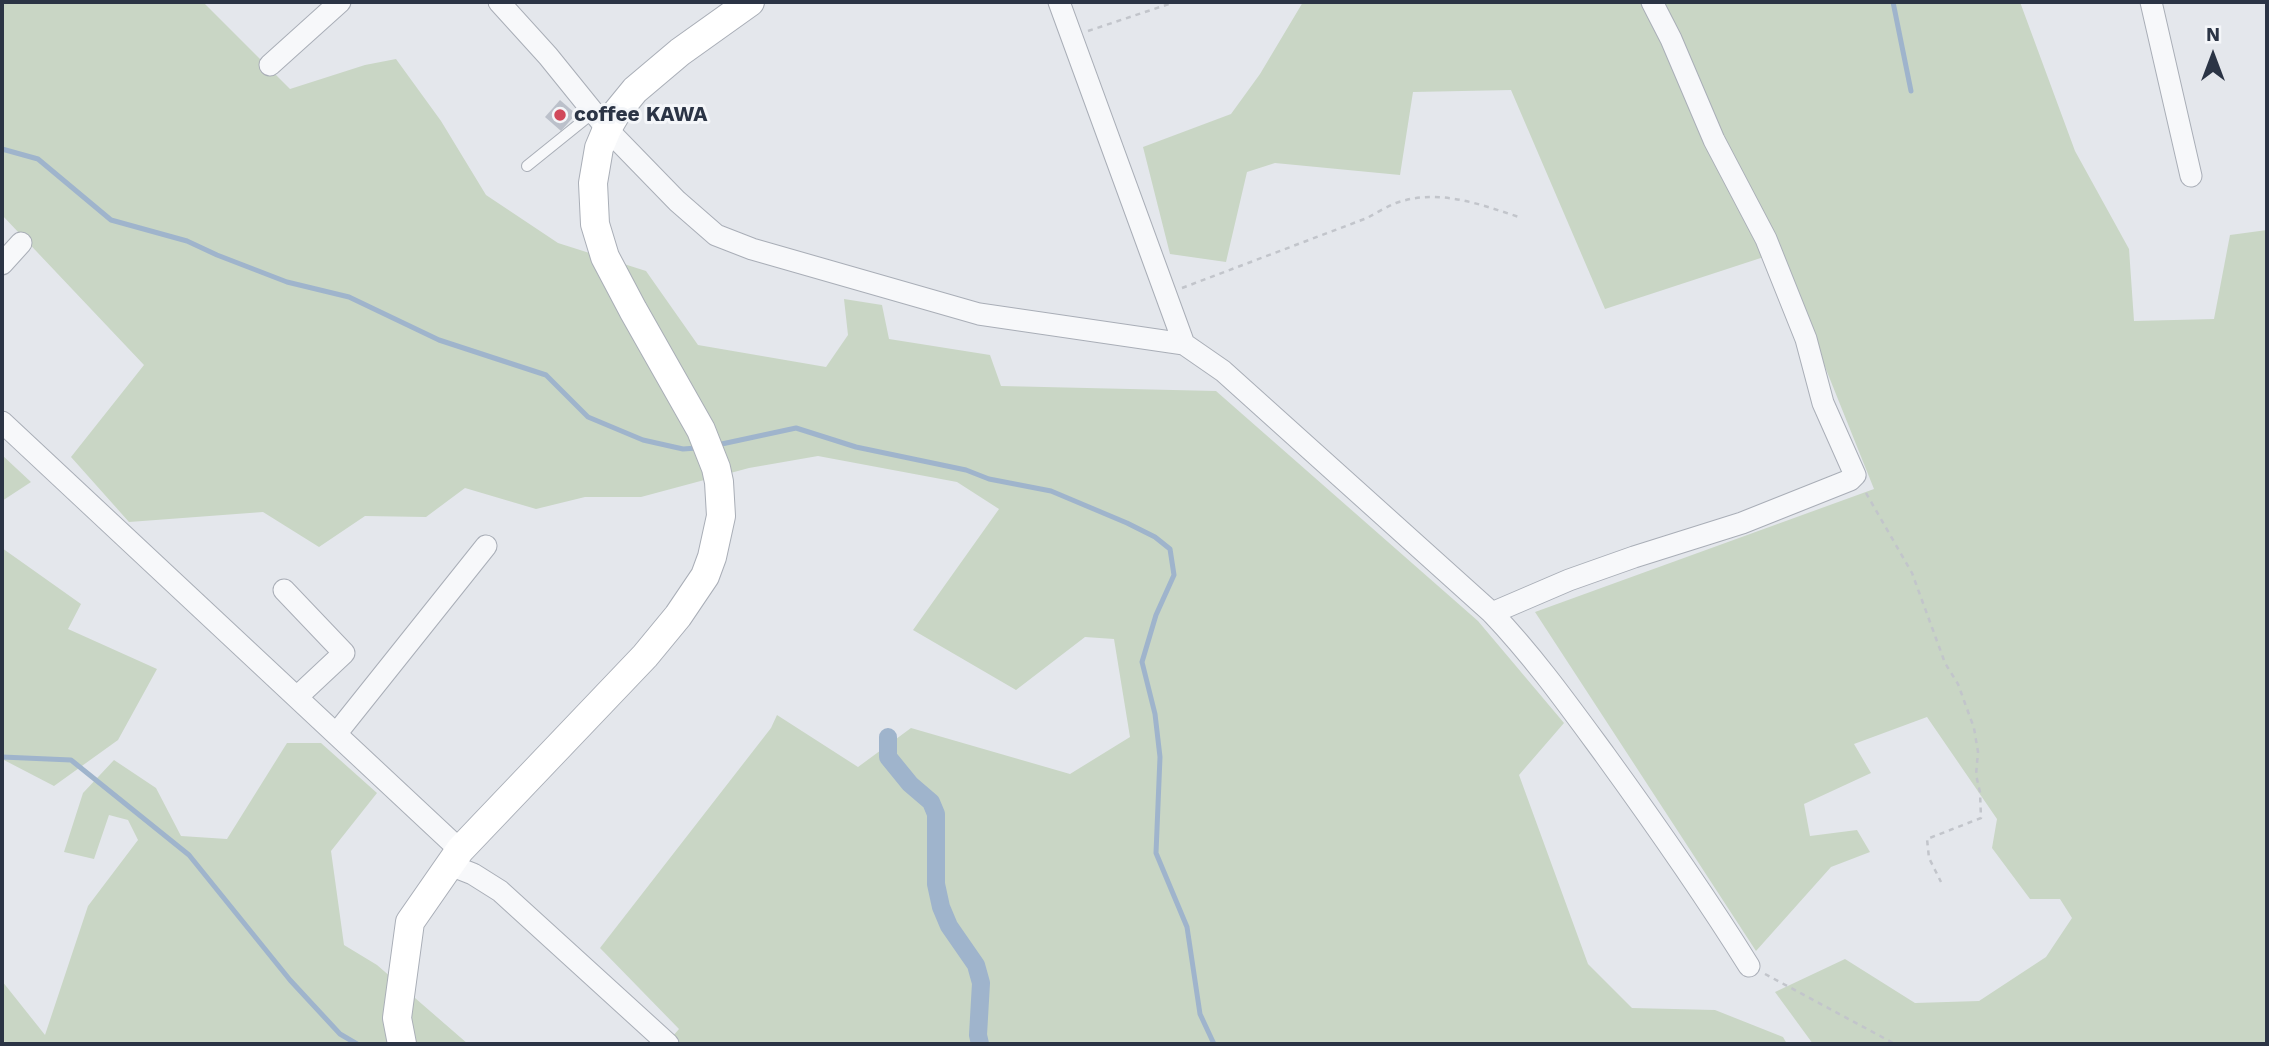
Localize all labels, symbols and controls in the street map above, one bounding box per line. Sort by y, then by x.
north arrow [2178,21,2248,91]
text: N [2206,23,2220,46]
place label: coffee KAWA [574,102,707,128]
marker: coffee KAWA [552,107,568,123]

